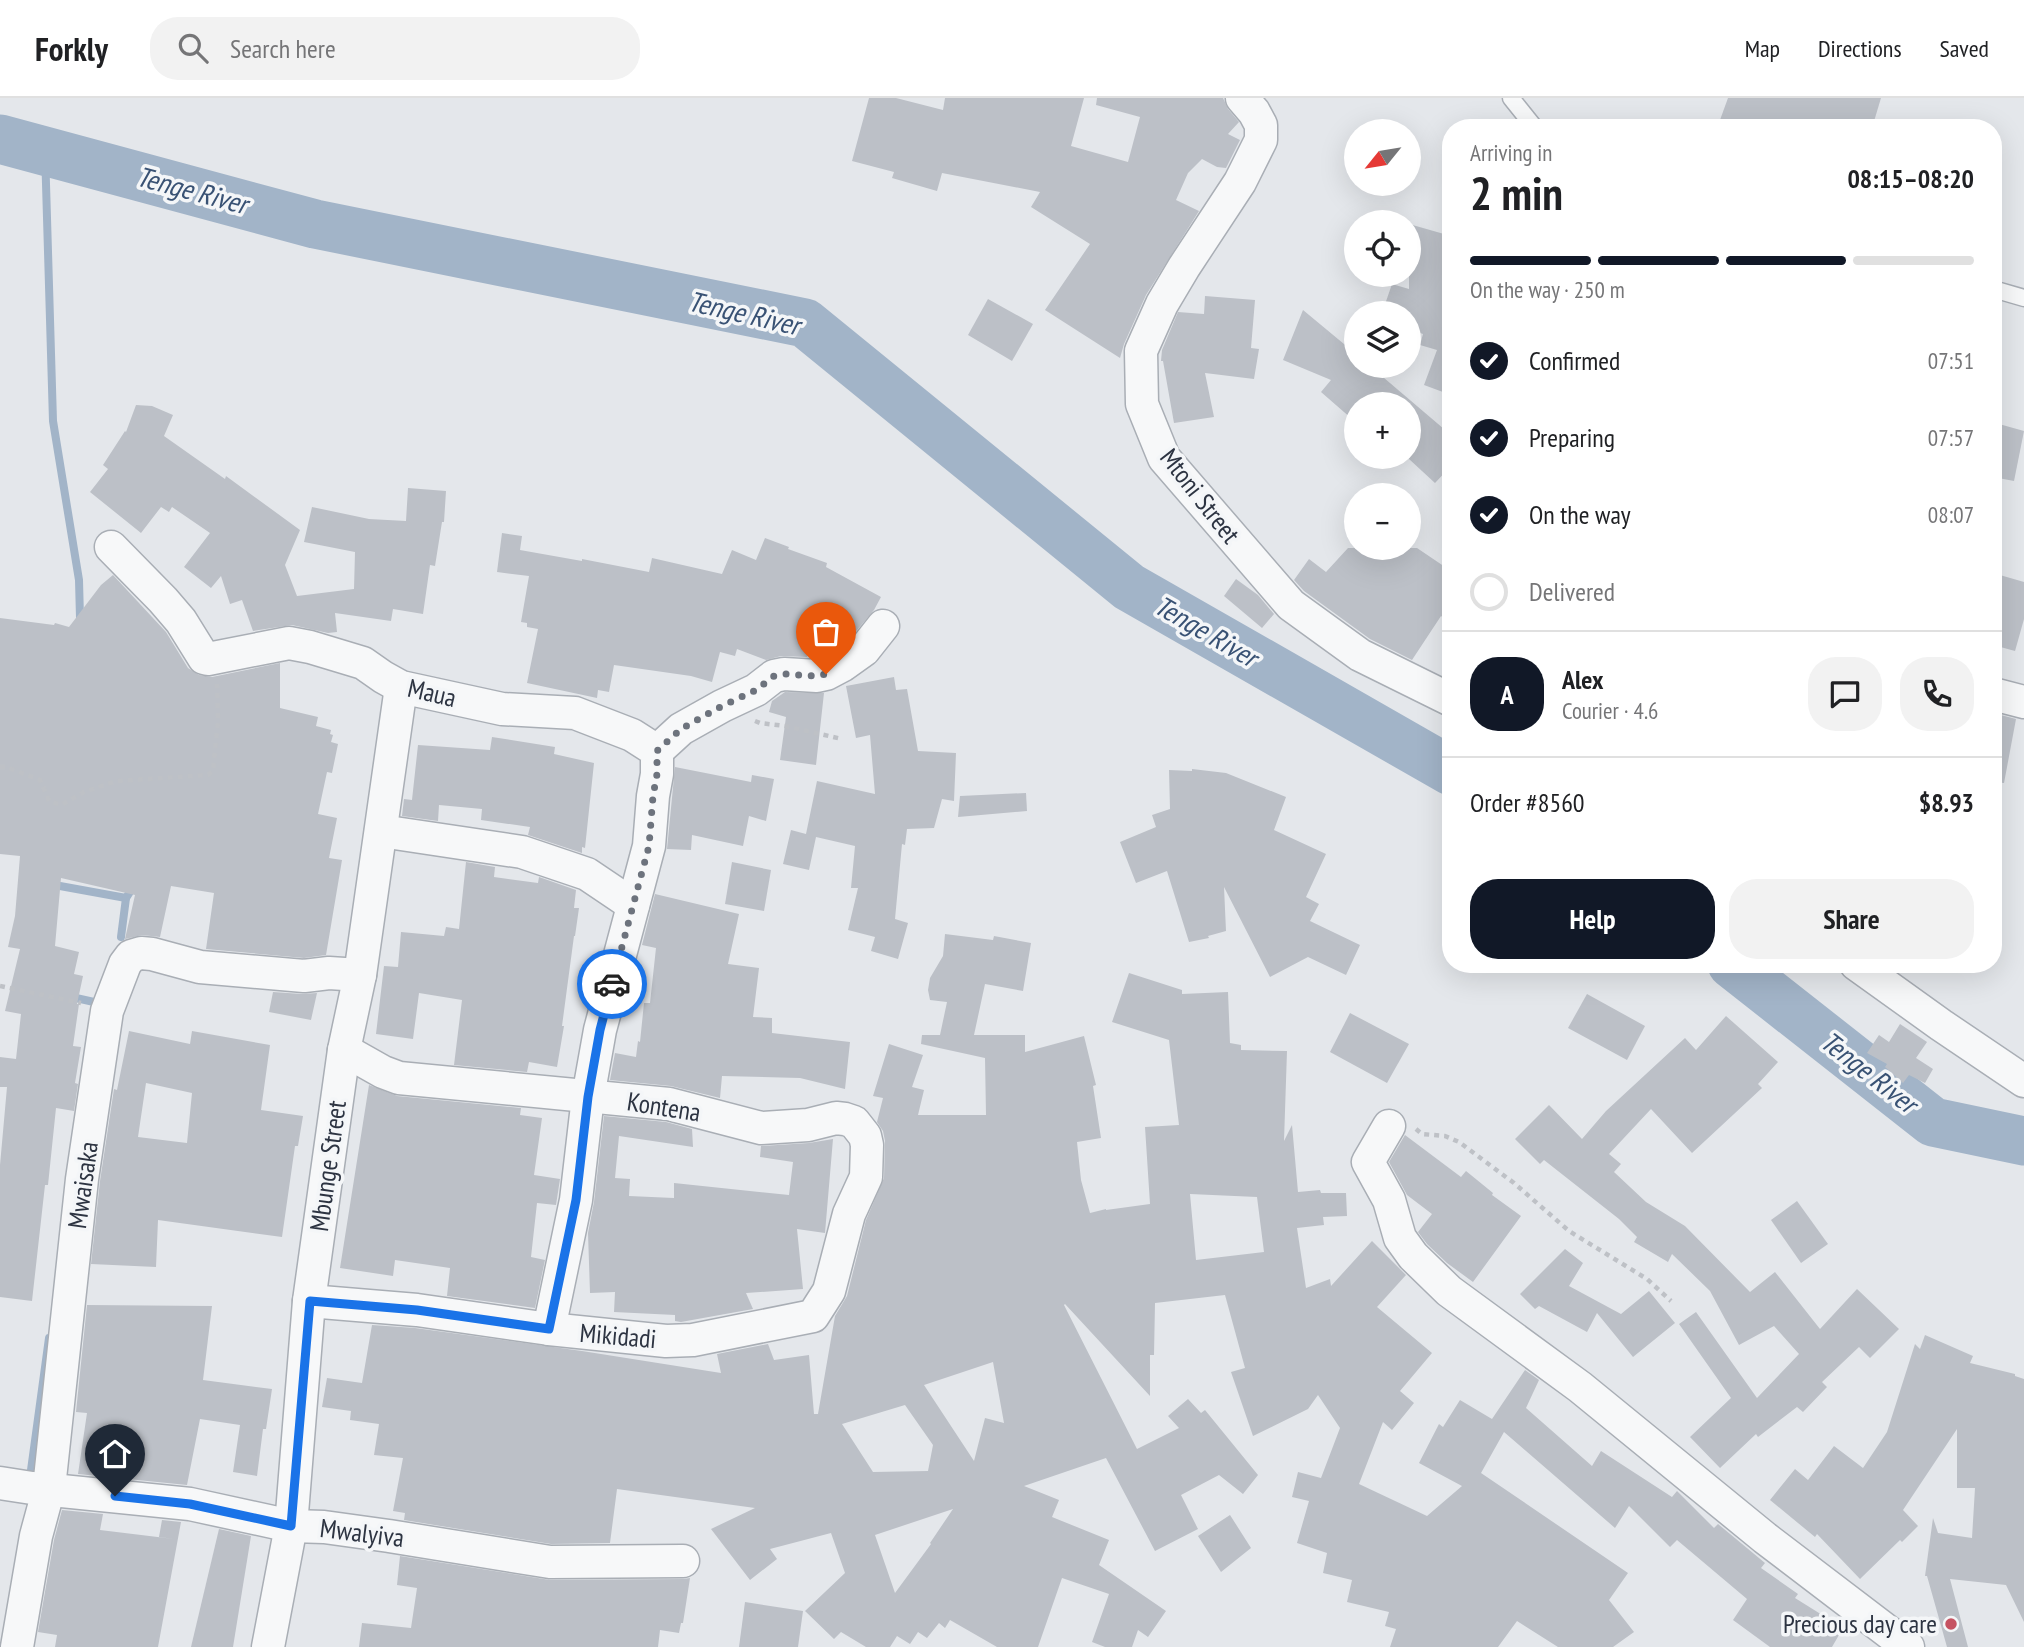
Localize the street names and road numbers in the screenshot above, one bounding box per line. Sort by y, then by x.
street label: Mtoni Street [1153,442,1248,550]
street label: Maua [405,671,460,714]
street label: Kontena [625,1084,703,1129]
street label: Mbunge Street [302,1098,353,1234]
street label: Mwaisaka [60,1139,105,1231]
street label: Mikidadi [579,1316,658,1355]
street label: Mwalyiva [318,1511,406,1554]

